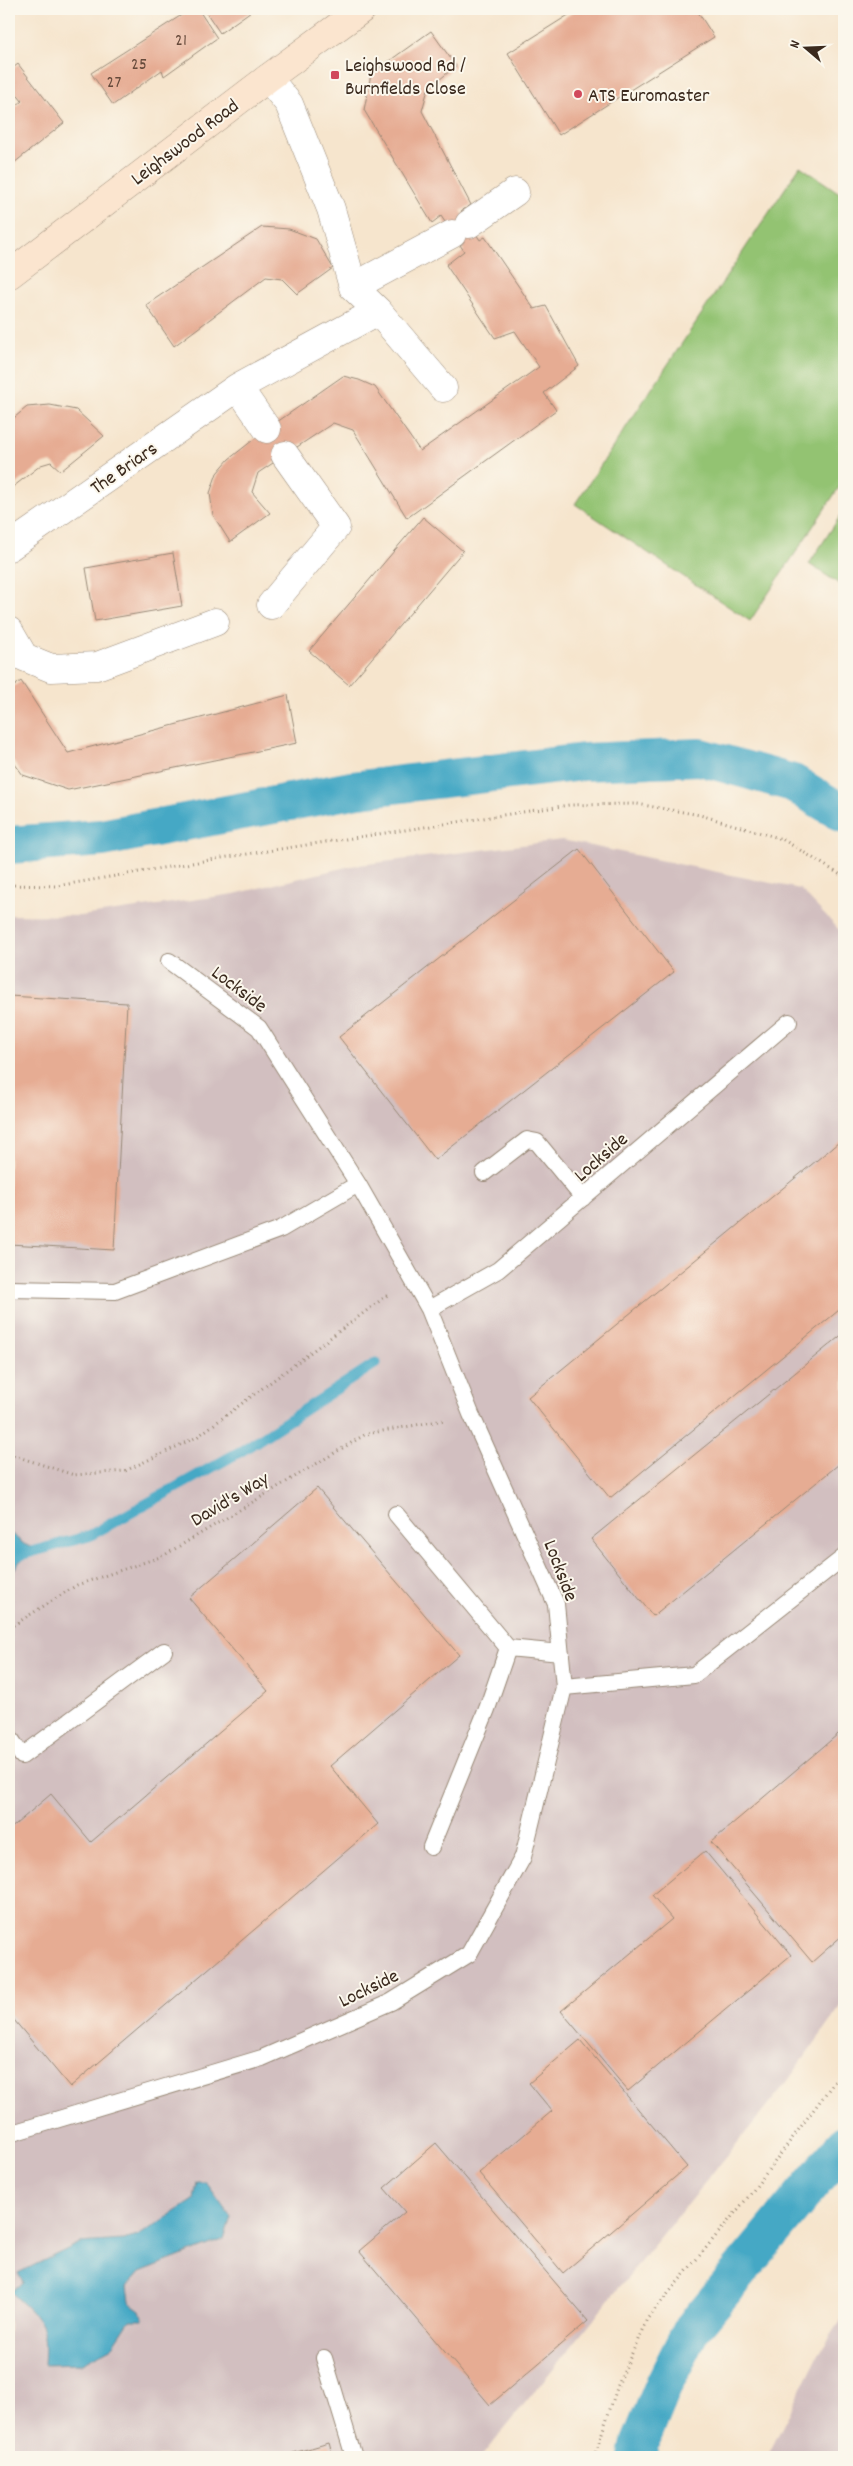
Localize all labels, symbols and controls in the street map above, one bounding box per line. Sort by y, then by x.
north arrow [780,22,830,72]
house number: 21 [175,29,187,54]
text: N [785,38,806,51]
house number: 25 [131,53,147,78]
place label: Leighswood Rd / Burnfields Close [345,53,466,104]
marker: Leighswood Rd / Burnfields Close [329,69,341,81]
house number: 27 [107,71,121,96]
place label: ATS Euromaster [588,83,710,111]
marker: ATS Euromaster [572,88,584,100]
street label: Leighswood Road [126,93,246,193]
street label: The Briars [85,436,164,503]
street label: Lockside [204,960,272,1021]
street label: Lockside [569,1127,635,1190]
street label: David's Way [186,1466,276,1535]
street label: Lockside [535,1536,584,1606]
street label: Lockside [335,1963,404,2016]

